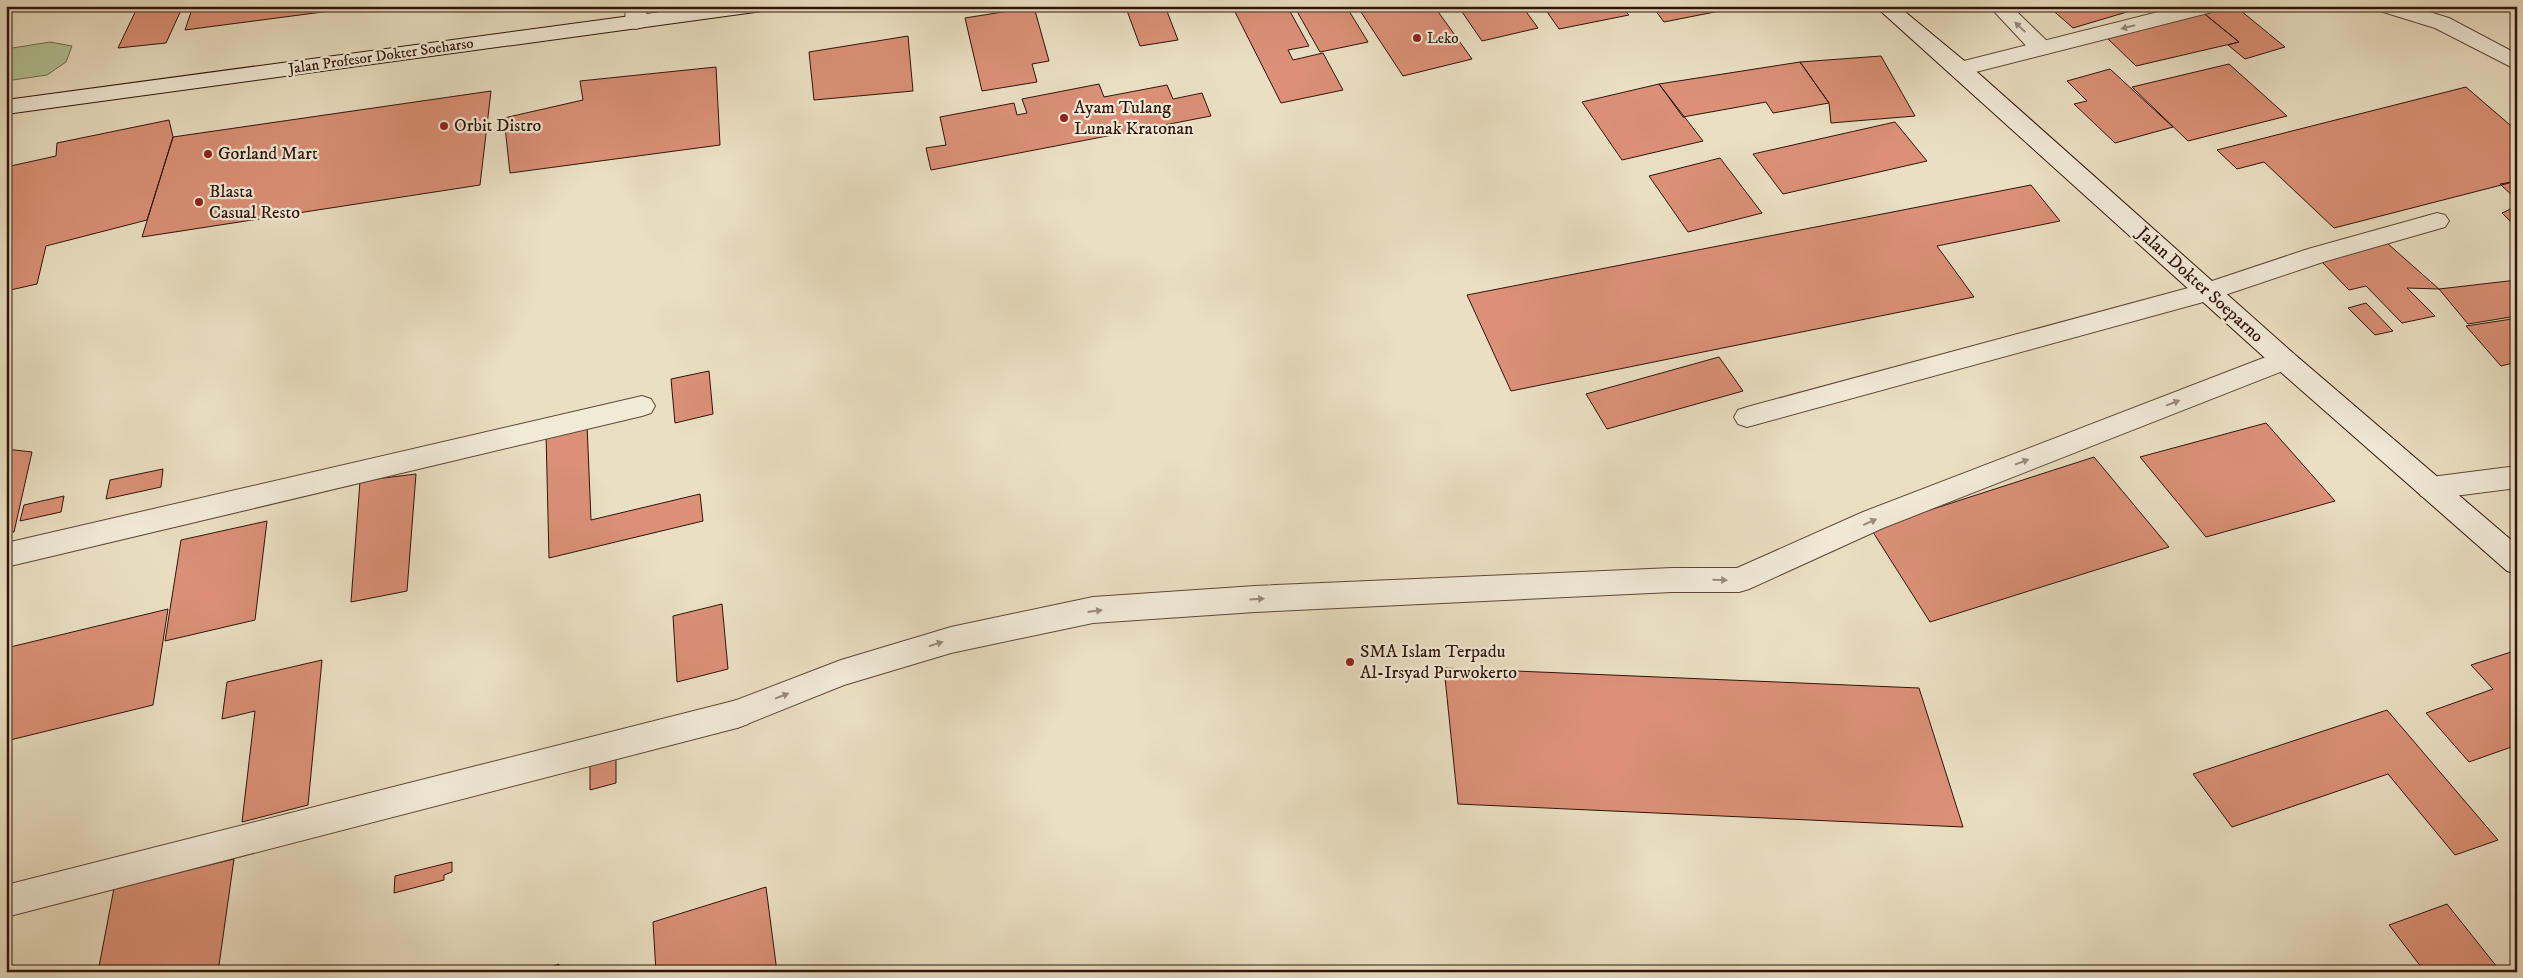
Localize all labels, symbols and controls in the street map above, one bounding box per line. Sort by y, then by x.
one-way arrow [2013,22,2026,33]
one-way arrow [2120,23,2135,31]
place label: Leko [1427,29,1459,48]
marker: Leko [1411,32,1423,44]
street label: Jalan Profesor Dokter Soeharso [285,34,475,79]
place label: Ayam Tulang Lunak Kratonan [1074,97,1194,140]
marker: Ayam Tulang Lunak Kratonan [1058,112,1070,124]
place label: Orbit Distro [454,115,542,137]
marker: Orbit Distro [438,120,450,132]
place label: Gorland Mart [218,143,318,165]
marker: Gorland Mart [202,148,214,160]
place label: Blasta Casual Resto [209,181,300,224]
marker: Blasta Casual Resto [193,196,205,208]
street label: Jalan Dokter Soeparno [2131,221,2268,348]
one-way arrow [2166,399,2180,407]
one-way arrow [2014,458,2029,466]
one-way arrow [1863,517,1877,525]
one-way arrow [1713,576,1729,584]
one-way arrow [1249,595,1265,603]
one-way arrow [1087,607,1103,615]
one-way arrow [929,640,944,648]
place label: SMA Islam Terpadu Al-Irsyad Purwokerto [1360,641,1517,684]
marker: SMA Islam Terpadu Al-Irsyad Purwokerto [1344,656,1356,668]
one-way arrow [775,691,789,699]

